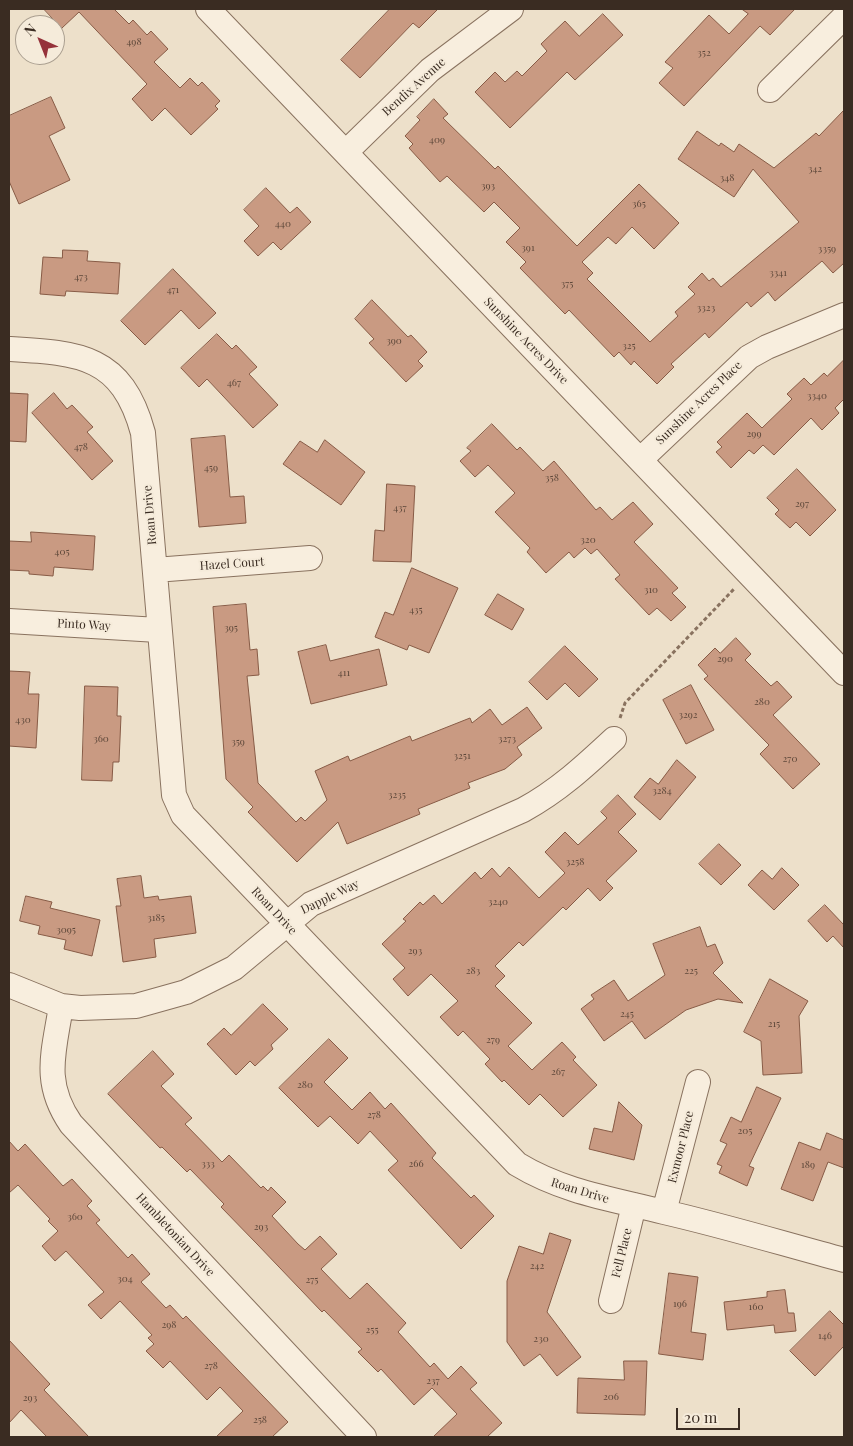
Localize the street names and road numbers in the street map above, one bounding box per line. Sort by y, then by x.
street label: Bendix Avenue [379,55,449,119]
street label: Sunshine Acres Drive [481,295,571,387]
street label: Sunshine Acres Place [653,358,745,448]
street label: Roan Drive [140,485,160,545]
street label: Hazel Court [199,555,265,573]
street label: Pinto Way [57,616,111,634]
street label: Dapple Way [298,877,362,917]
street label: Roan Drive [248,884,300,938]
street label: Exmoor Place [665,1109,697,1185]
street label: Roan Drive [549,1175,611,1207]
street label: Hambletonian Drive [133,1190,217,1280]
street label: Fell Place [609,1227,635,1279]

